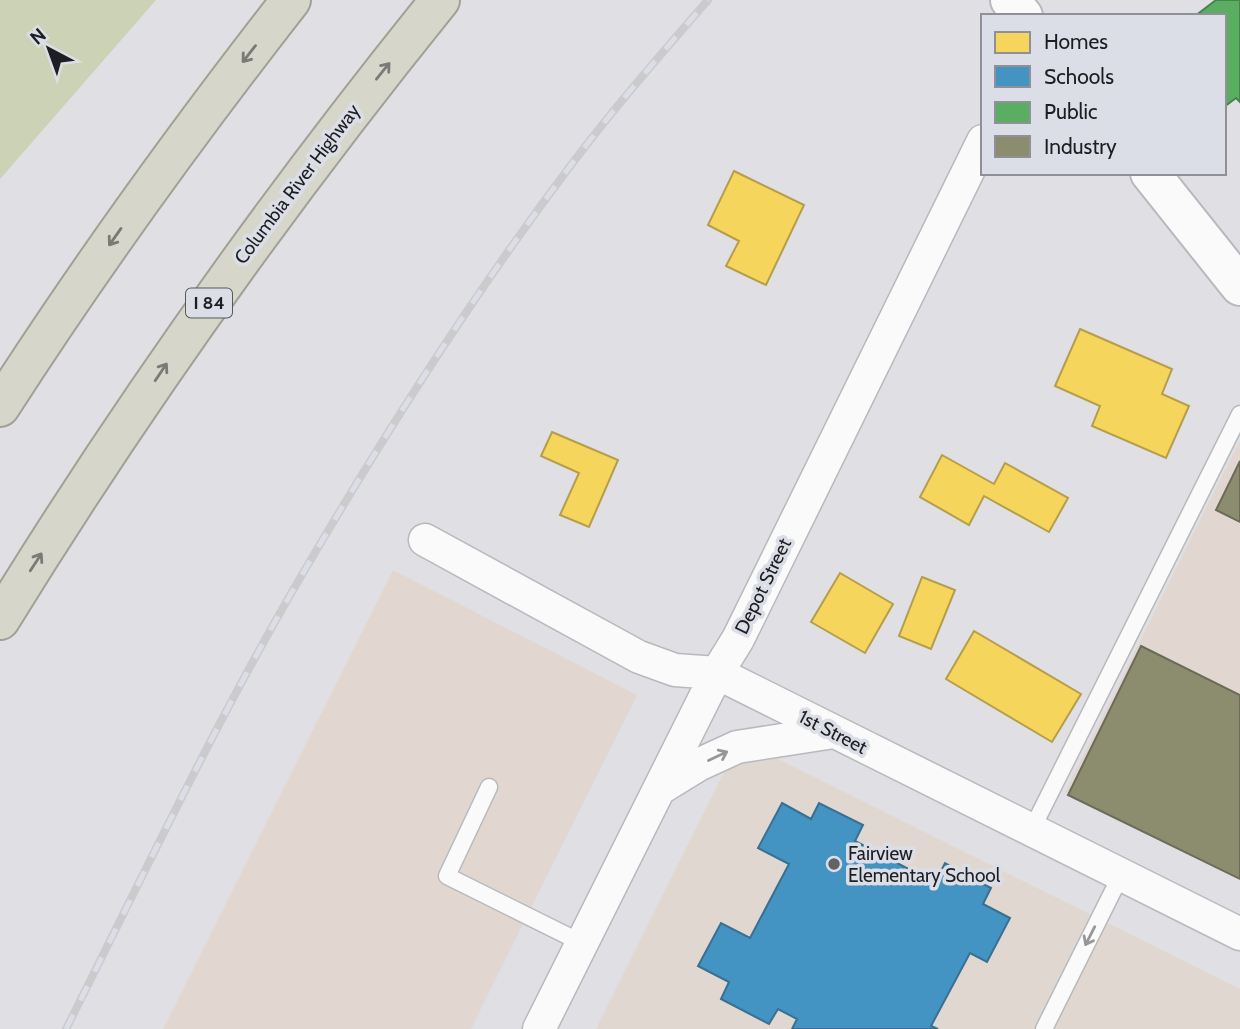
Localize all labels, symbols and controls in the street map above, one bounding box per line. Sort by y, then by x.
north arrow [14,14,84,84]
legend [981,14,1226,175]
text: N [26,23,51,50]
text: Homes [1044,29,1108,54]
one-way arrow [242,44,257,62]
one-way arrow [375,62,390,80]
text: Schools [1044,64,1114,89]
street label: Columbia River Highway [229,99,365,269]
text: Public [1044,99,1098,124]
text: Industry [1044,134,1117,159]
one-way arrow [108,227,122,246]
road number: I 84 [186,288,232,318]
one-way arrow [153,363,168,382]
street label: Depot Street [730,534,796,638]
one-way arrow [30,553,44,573]
street label: 1st Street [795,705,872,759]
one-way arrow [707,748,728,762]
place label: Fairview Elementary School [848,842,1001,887]
marker: Fairview Elementary School [826,856,842,872]
one-way arrow [1083,925,1097,946]

